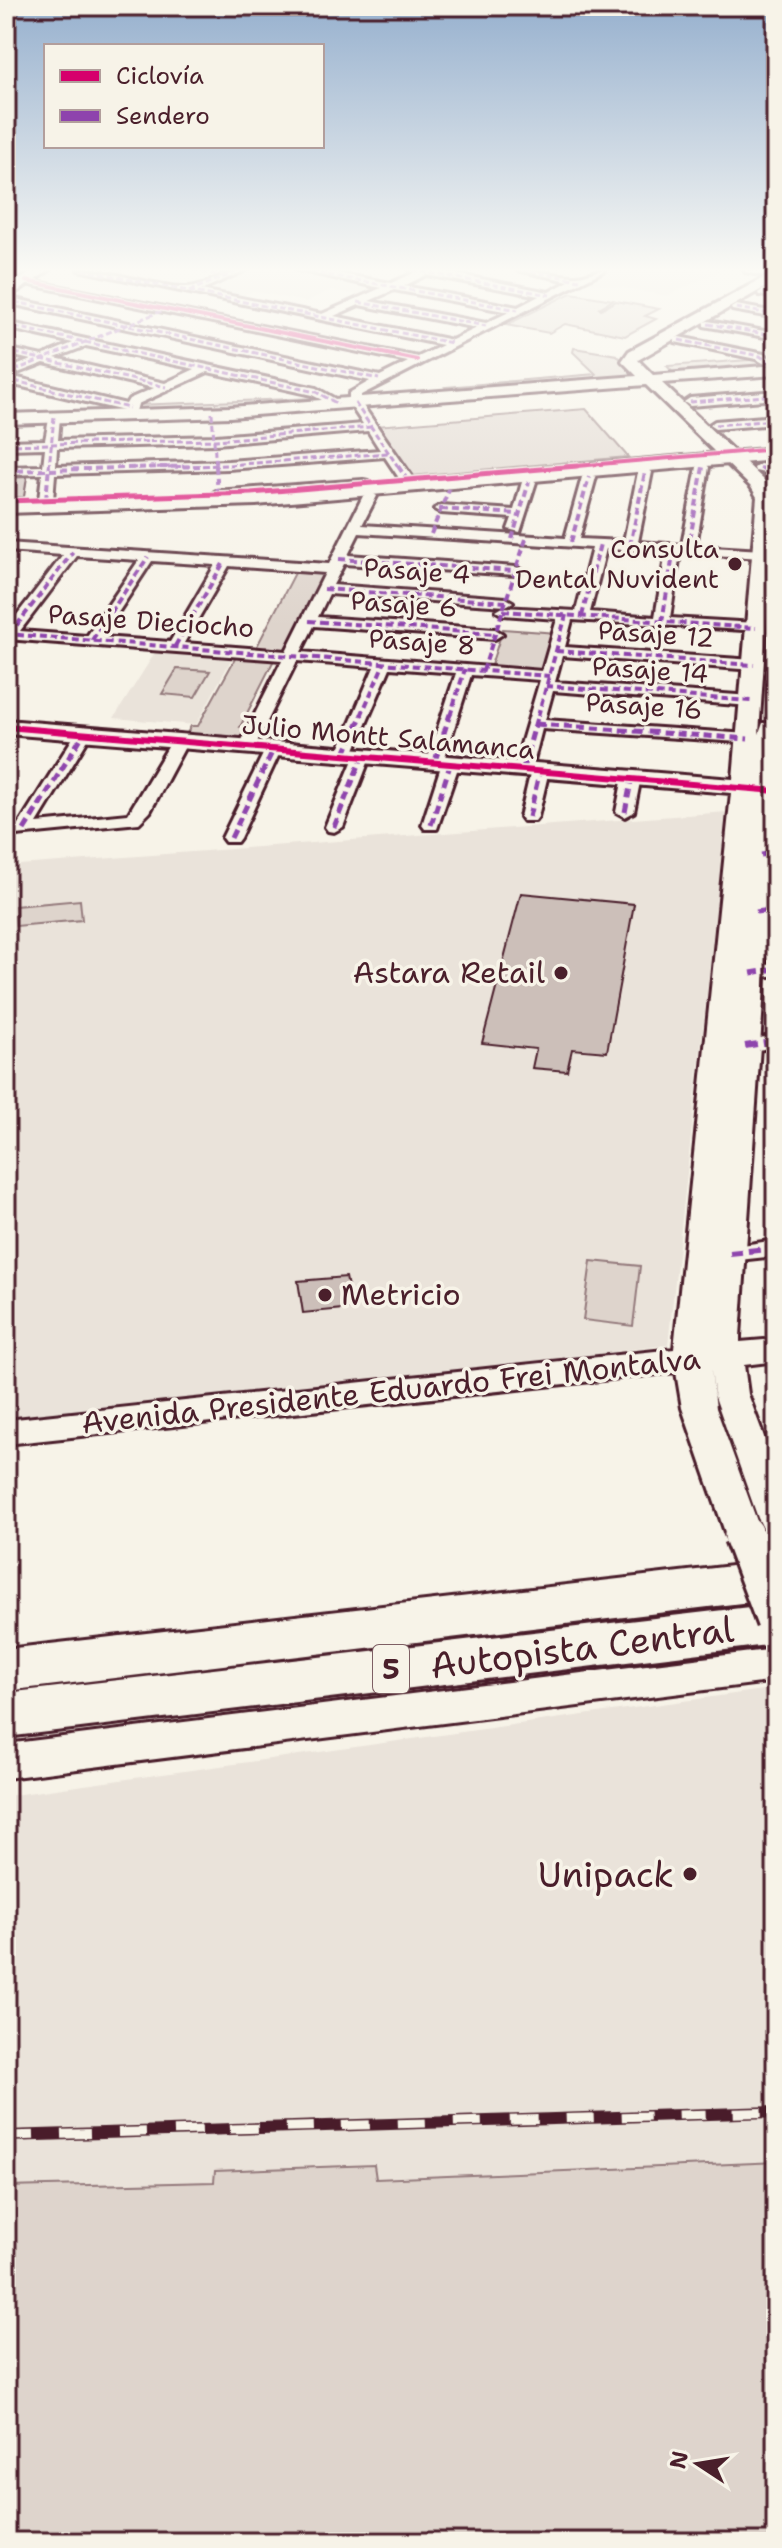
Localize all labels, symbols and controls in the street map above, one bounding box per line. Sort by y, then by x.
legend [44,44,324,148]
text: Ciclovía [116,60,204,92]
text: Sendero [116,100,210,132]
place label: Consulta Dental Nuvident [515,531,719,596]
street label: Pasaje 4 [362,549,472,592]
marker: Consulta Dental Nuvident [726,555,744,573]
street label: Pasaje 6 [349,582,459,625]
street label: Pasaje Dieciocho [47,596,255,645]
street label: Pasaje 12 [597,612,715,655]
street label: Pasaje 8 [367,620,477,663]
street label: Pasaje 14 [591,648,709,691]
street label: Pasaje 16 [584,684,704,727]
street label: Julio Montt Salamanca [240,706,536,767]
place label: Astara Retail [353,952,545,993]
marker: Astara Retail [552,964,570,982]
place label: Metricio [341,1274,461,1315]
marker: Metricio [316,1286,334,1304]
street label: Avenida Presidente Eduardo Frei Montalva [80,1338,703,1443]
street label: Autopista Central [428,1605,737,1690]
road number: 5 [373,1645,409,1693]
place label: Unipack [538,1850,674,1899]
marker: Unipack [681,1865,699,1883]
north arrow [658,2424,738,2504]
text: N [663,2448,695,2471]

